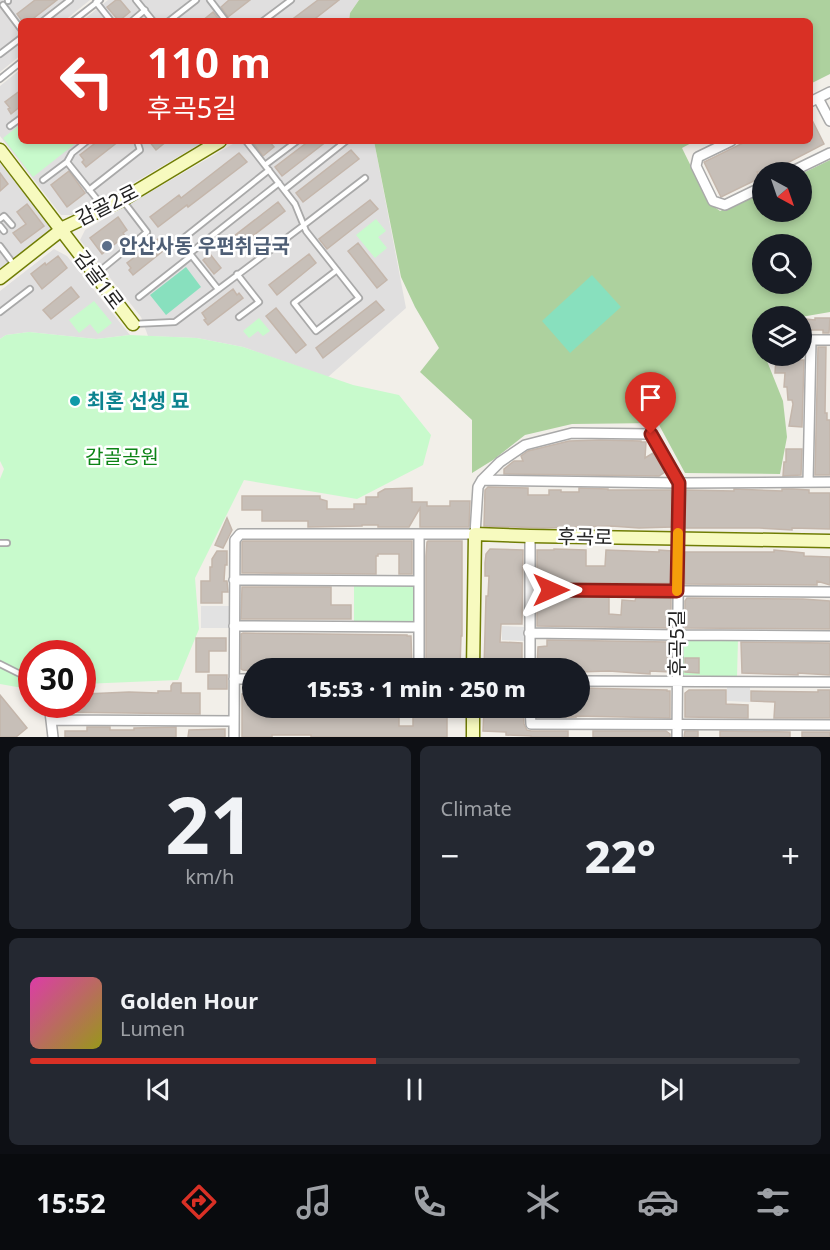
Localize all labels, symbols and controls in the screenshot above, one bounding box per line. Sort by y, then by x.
text: 110 m [147,33,271,90]
icon: left [48,42,126,120]
text: 후곡5길 [147,89,237,126]
north arrow [752,162,812,222]
map controls [752,162,812,366]
street label: 감골2로 [71,177,143,232]
place label: 안산사동 우편취급국 [119,232,290,259]
button: search [752,234,812,294]
marker: 안산사동 우편취급국 [100,239,114,253]
street label: 감골1로 [69,245,130,314]
button: layers [752,306,812,366]
pin [625,372,676,434]
icon: arrive [634,381,667,414]
place label: 최혼 선생 묘 [87,387,189,414]
marker: 최혼 선생 묘 [68,394,82,408]
park label: 감골공원 [85,443,159,470]
street label: 후곡로 [557,523,613,550]
position arrow [519,558,583,622]
street label: 후곡5길 [663,610,690,676]
speed limit sign: 30 [18,640,96,718]
text: 15:53 · 1 min · 250 m [306,673,526,703]
text: 21 [165,771,254,877]
text: Climate [441,795,512,822]
text: 22° [585,825,656,886]
text: − [441,833,459,878]
text: + [781,833,800,878]
text: km/h [185,863,234,890]
text: Golden Hour [120,985,258,1015]
text: Lumen [120,1015,185,1042]
icon: previous [142,1073,175,1106]
icon: pause [398,1073,431,1106]
icon: next [655,1073,688,1106]
icon: directions [178,1181,220,1223]
icon: music [293,1181,335,1223]
icon: phone [408,1181,450,1223]
icon: climate [522,1181,564,1223]
icon: car [637,1181,679,1223]
icon: filters [752,1181,794,1223]
text: 15:52 [36,1184,106,1221]

